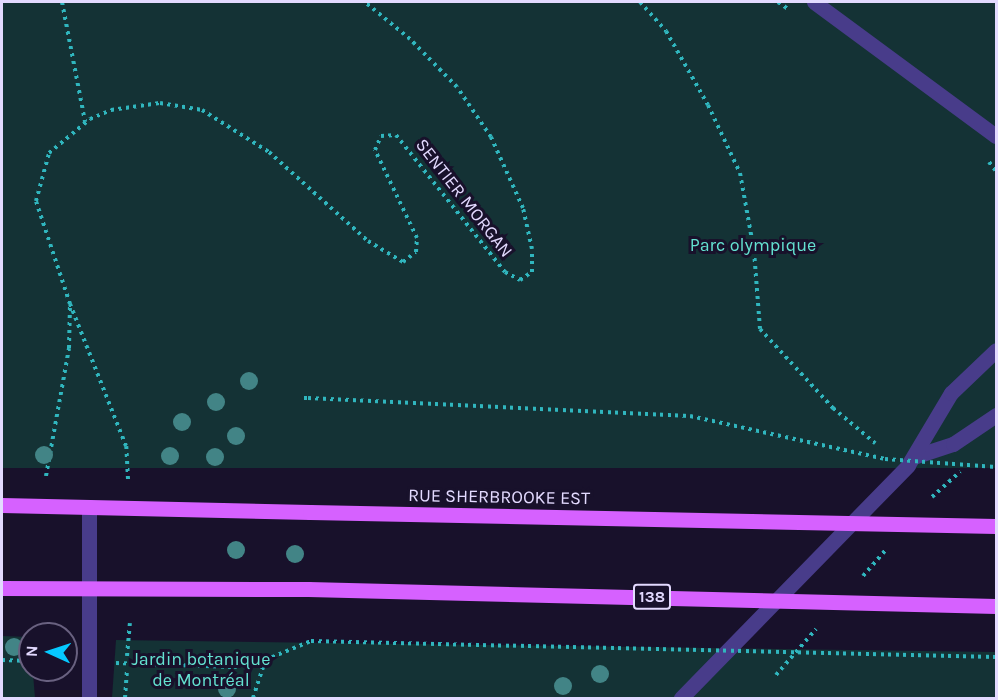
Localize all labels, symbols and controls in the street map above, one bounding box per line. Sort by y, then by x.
street label: SENTIER MORGAN [411,134,517,262]
park label: Parc olympique [690,234,816,256]
street label: RUE SHERBROOKE EST [408,485,590,509]
road number: 138 [632,584,672,610]
north arrow [18,622,78,682]
text: N [22,645,41,657]
park label: Jardin botanique de Montréal [132,649,270,692]

